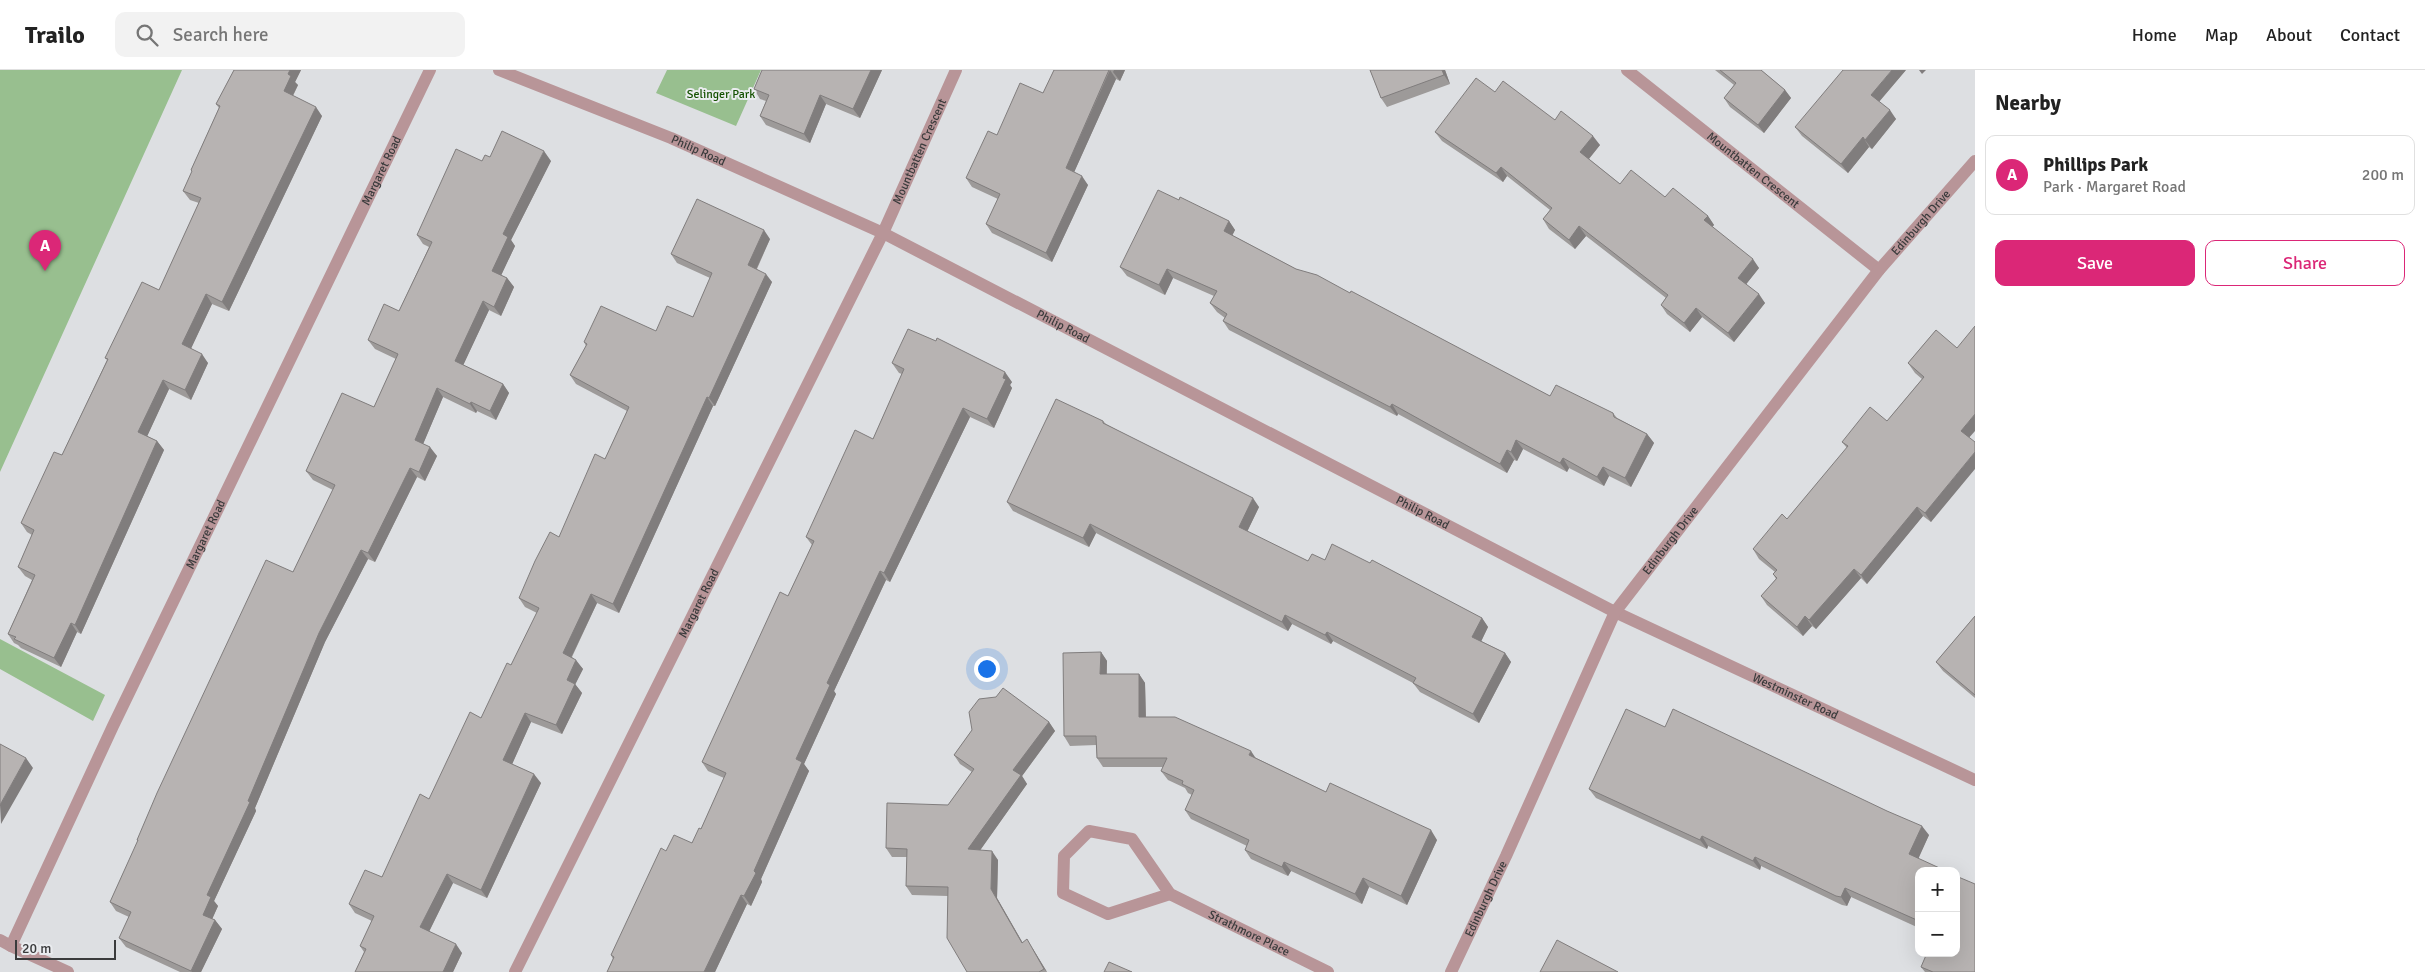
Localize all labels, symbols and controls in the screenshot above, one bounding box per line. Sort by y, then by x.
search box [115,12,465,57]
text: Trailo [25,20,85,50]
icon: search [133,21,161,49]
text: Search here [173,23,269,47]
text: Home [2132,24,2177,46]
text: Map [2205,24,2238,46]
text: About [2266,24,2312,46]
text: Contact [2340,24,2400,46]
park label: Selinger Park [687,87,755,102]
text: Nearby [1995,90,2061,116]
street label: Mountbatten Crescent [890,96,950,207]
street label: Mountbatten Crescent [1703,129,1802,212]
street label: Philip Road [669,132,728,169]
street label: Margaret Road [359,134,405,208]
text: Phillips Park [2043,153,2148,177]
text: A [2007,165,2017,185]
text: 200 m [2362,165,2404,185]
text: Park · Margaret Road [2043,177,2186,197]
street label: Edinburgh Drive [1888,187,1954,259]
pin: A [29,230,61,271]
button: Save [1995,240,2195,286]
button: Share [2205,240,2405,286]
street label: Philip Road [1034,307,1092,347]
street label: Philip Road [1393,493,1452,533]
street label: Margaret Road [183,497,229,572]
street label: Edinburgh Drive [1640,504,1702,578]
street label: Margaret Road [676,566,723,640]
your location [974,656,1000,682]
street label: Westminster Road [1750,670,1840,723]
street label: Edinburgh Drive [1462,859,1511,939]
map controls [1915,867,1960,957]
button: + [1915,867,1960,912]
street label: Strathmore Place [1206,907,1292,960]
button: − [1915,912,1960,957]
scale bar [15,937,116,960]
text: 20 m [22,940,51,957]

